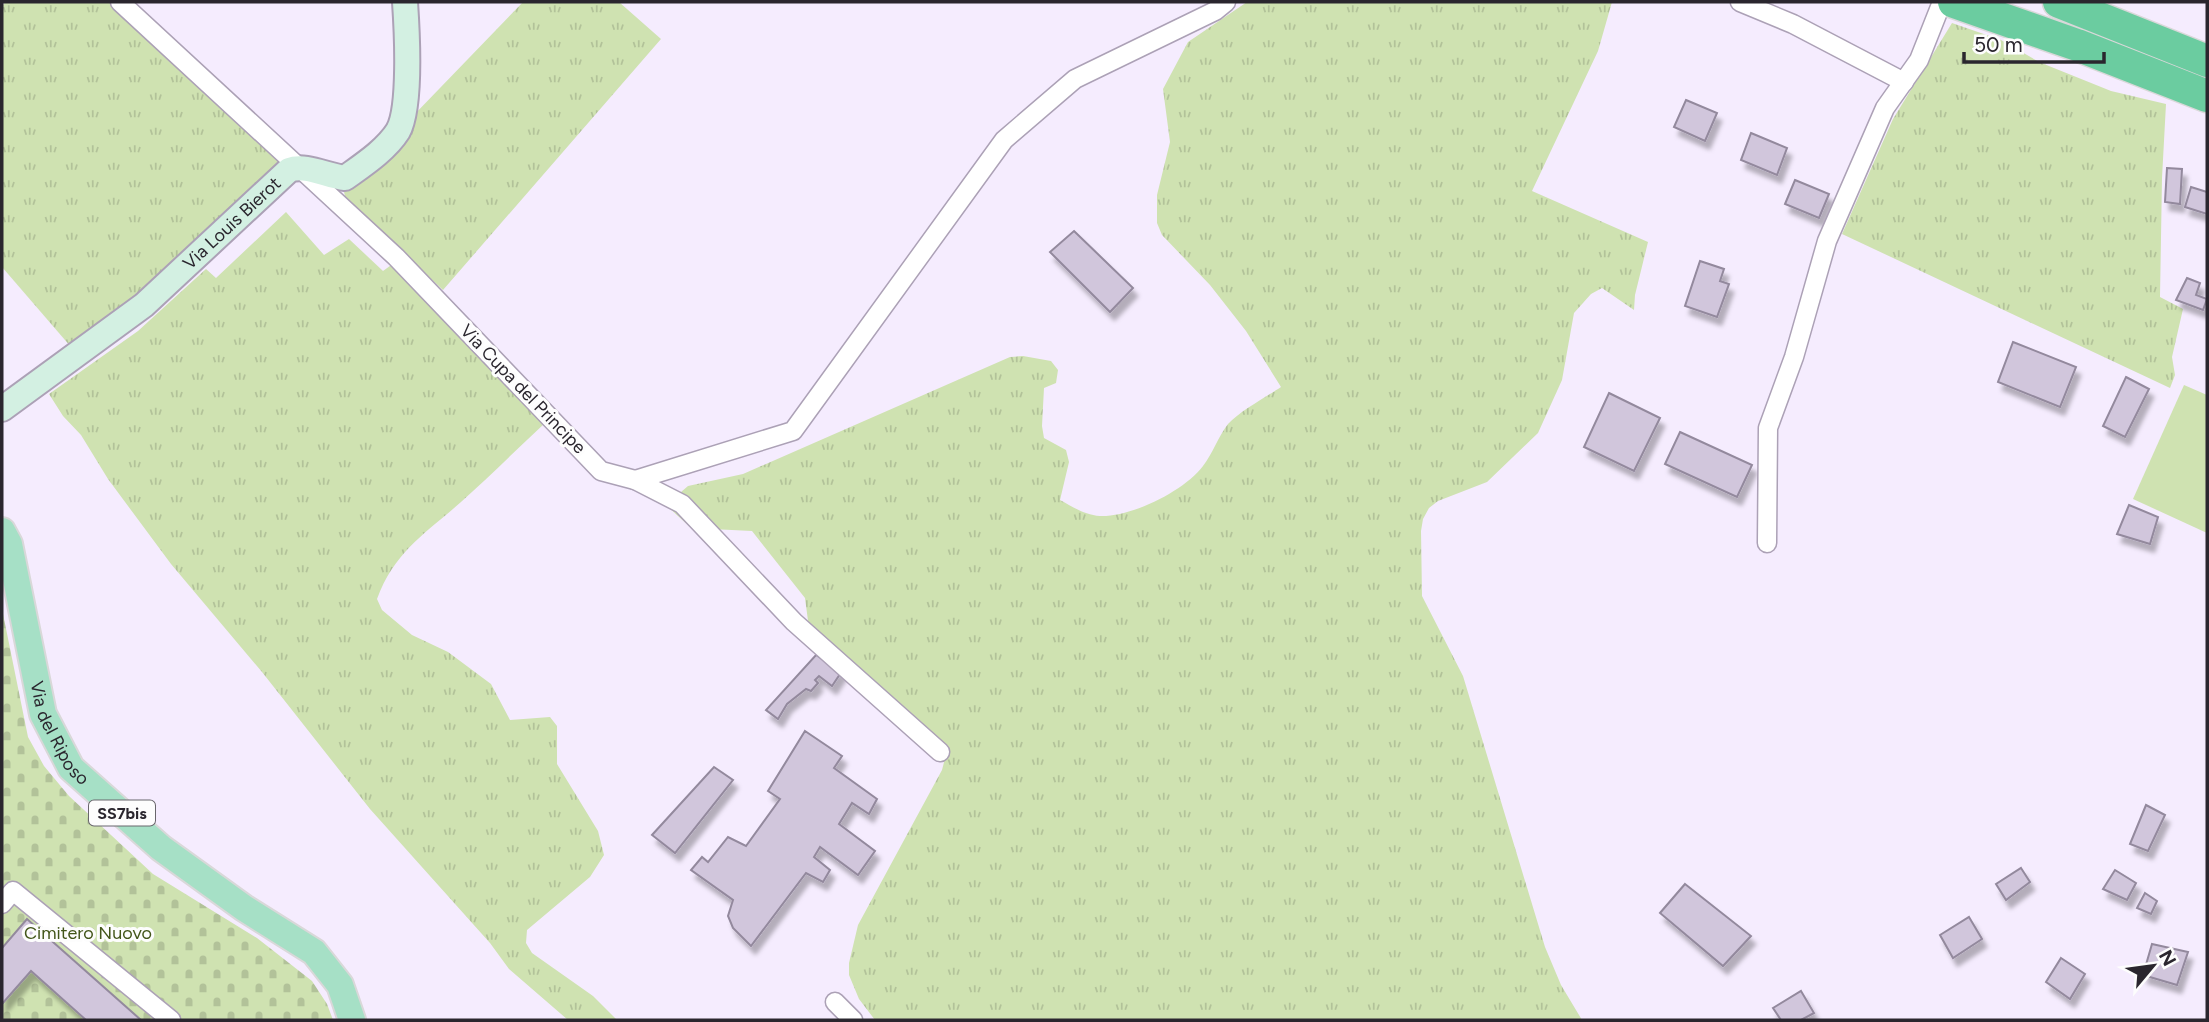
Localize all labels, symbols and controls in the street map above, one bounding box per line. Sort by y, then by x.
scale bar [1964,21,2104,65]
text: 50 m [1974,32,2023,57]
street label: Via Louis Bierot [178,172,285,274]
street label: Via Cupa del Principe [456,320,591,458]
street label: Via del Riposo [26,679,93,790]
road number: SS7bis [89,800,155,826]
park label: Cimitero Nuovo [24,922,152,944]
north arrow [2118,931,2188,1001]
text: N [2154,946,2181,970]

